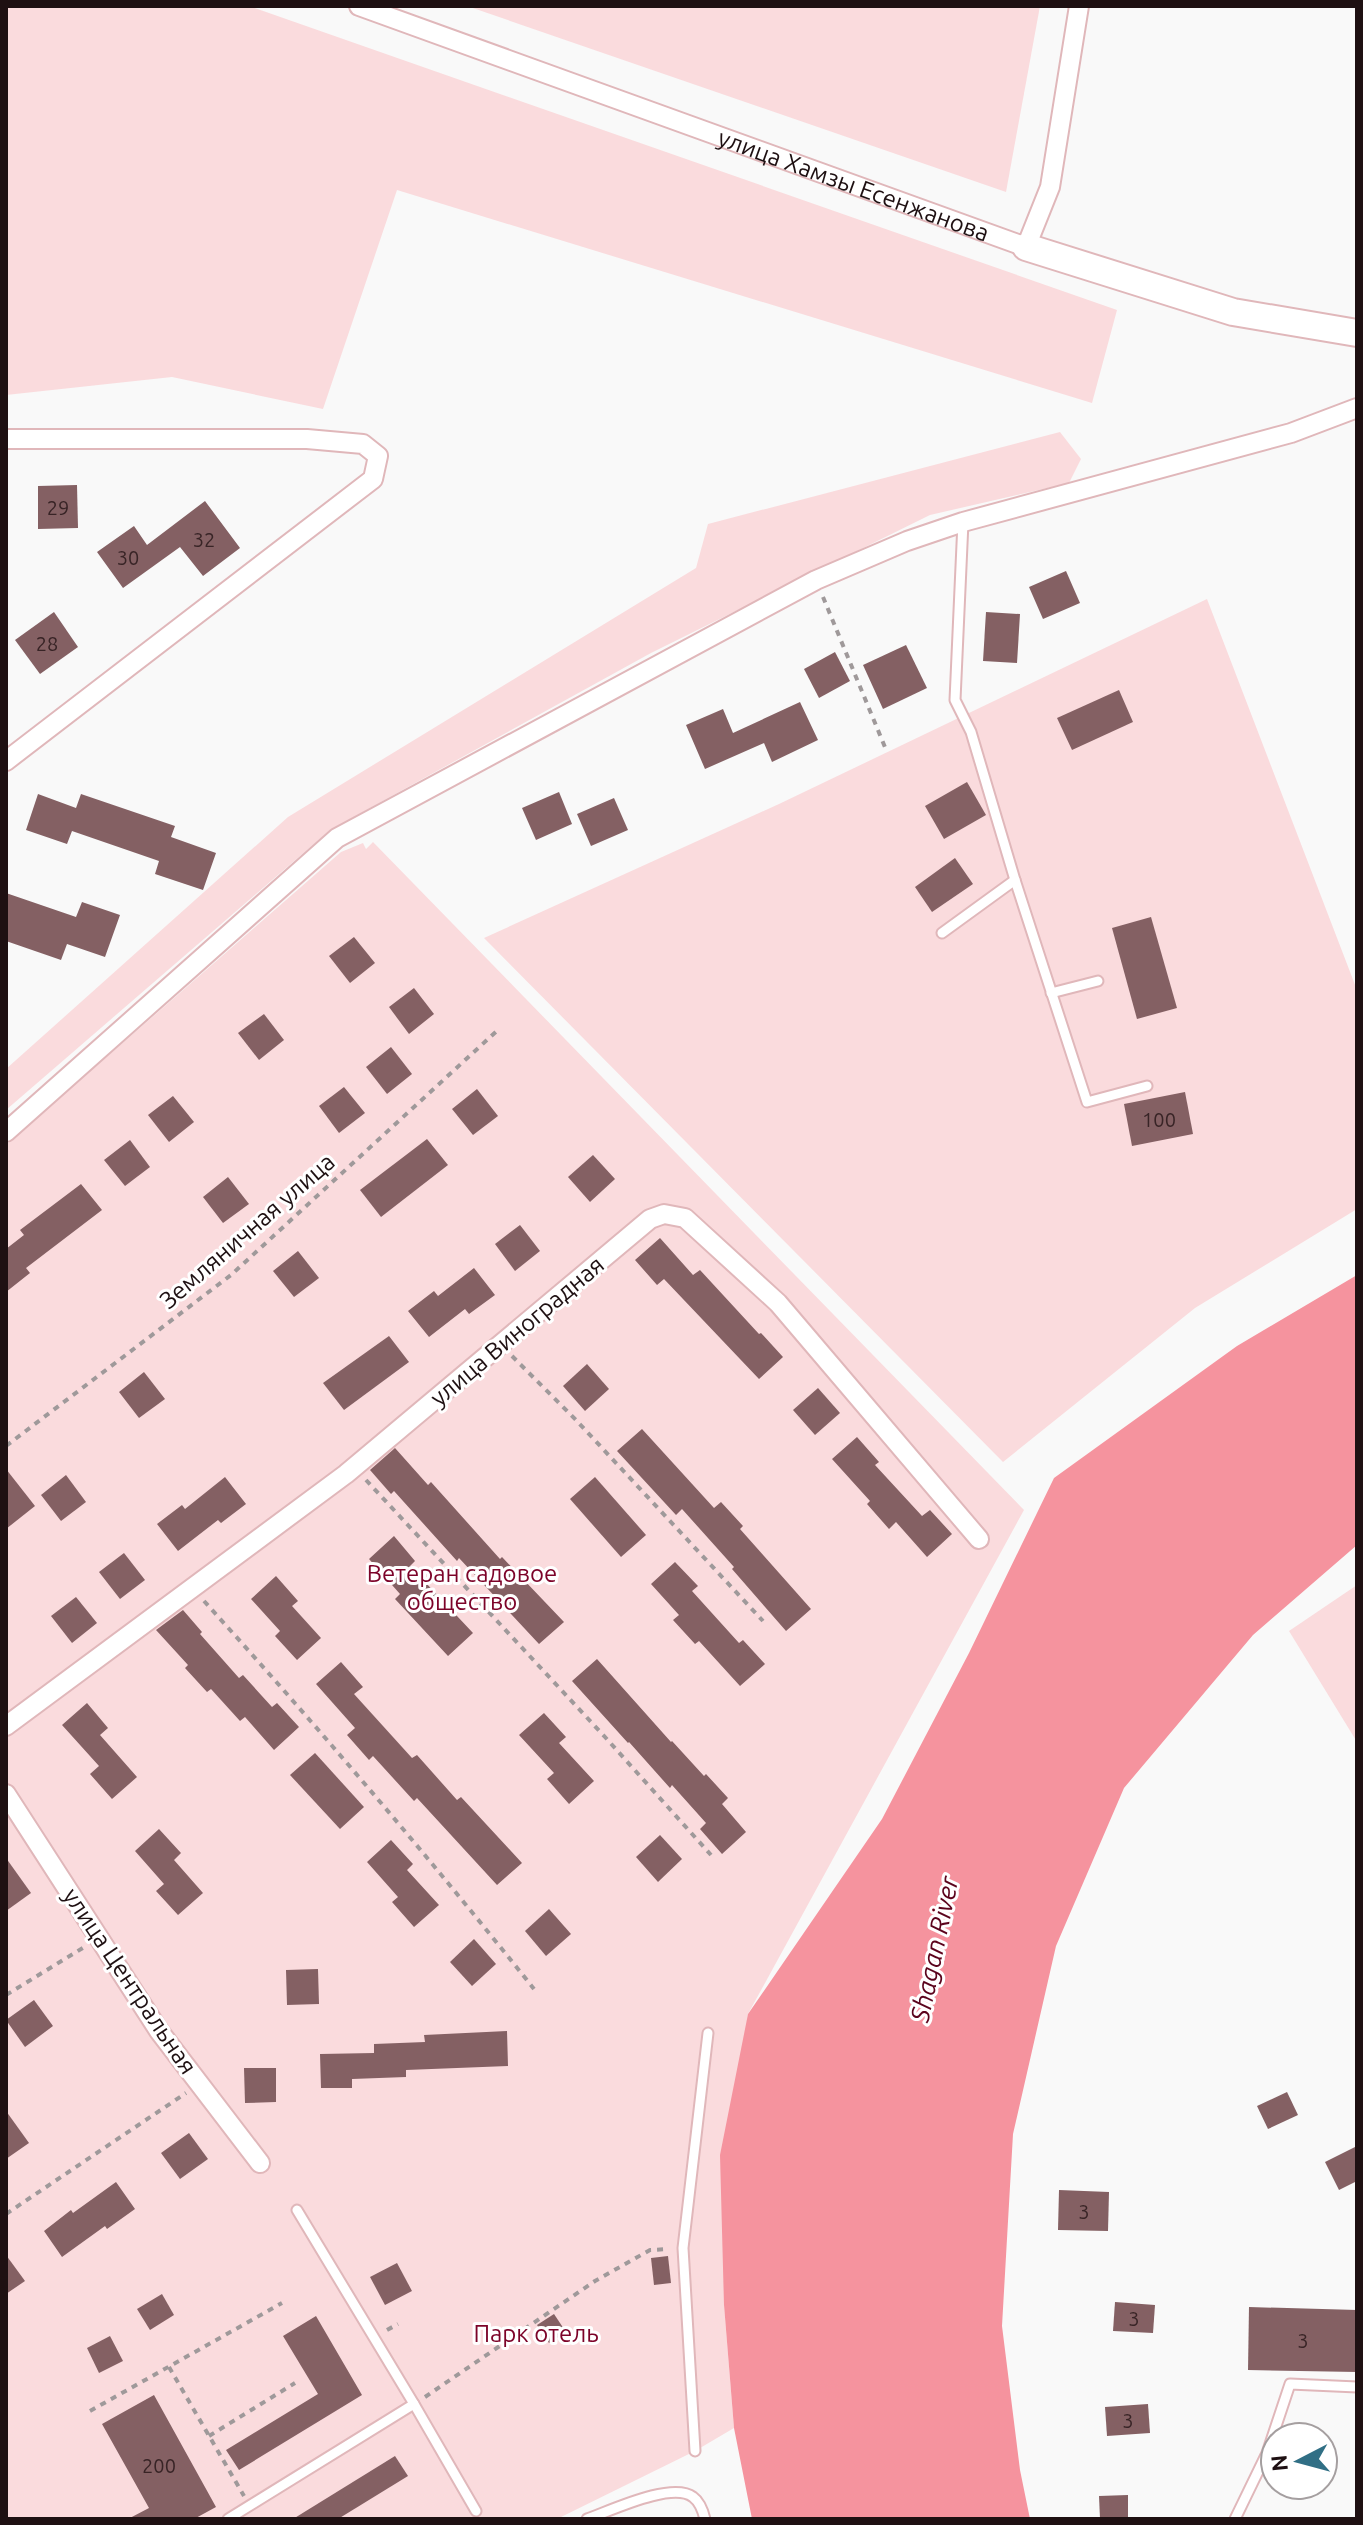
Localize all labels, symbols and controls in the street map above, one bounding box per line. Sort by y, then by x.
street label: улица Хамзы Есенжанова [714,123,993,246]
house number: 29 [47,496,69,519]
house number: 32 [193,528,215,551]
house number: 30 [117,546,139,569]
house number: 28 [36,632,58,655]
house number: 100 [1142,1108,1176,1131]
street label: Земляничная улица [154,1148,340,1314]
street label: улица Виноградная [425,1251,609,1411]
park label: Ветеран садовое общество [367,1560,557,1615]
water label: Shagan River [904,1873,964,2025]
street label: улица Центральная [58,1883,202,2079]
house number: 3 [1078,2200,1090,2223]
house number: 3 [1128,2307,1140,2330]
park label: Парк отель [473,2320,599,2347]
house number: 3 [1297,2329,1309,2352]
house number: 3 [1122,2409,1134,2432]
north arrow [1259,2421,1339,2501]
house number: 200 [142,2454,176,2477]
text: N [1265,2454,1292,2473]

